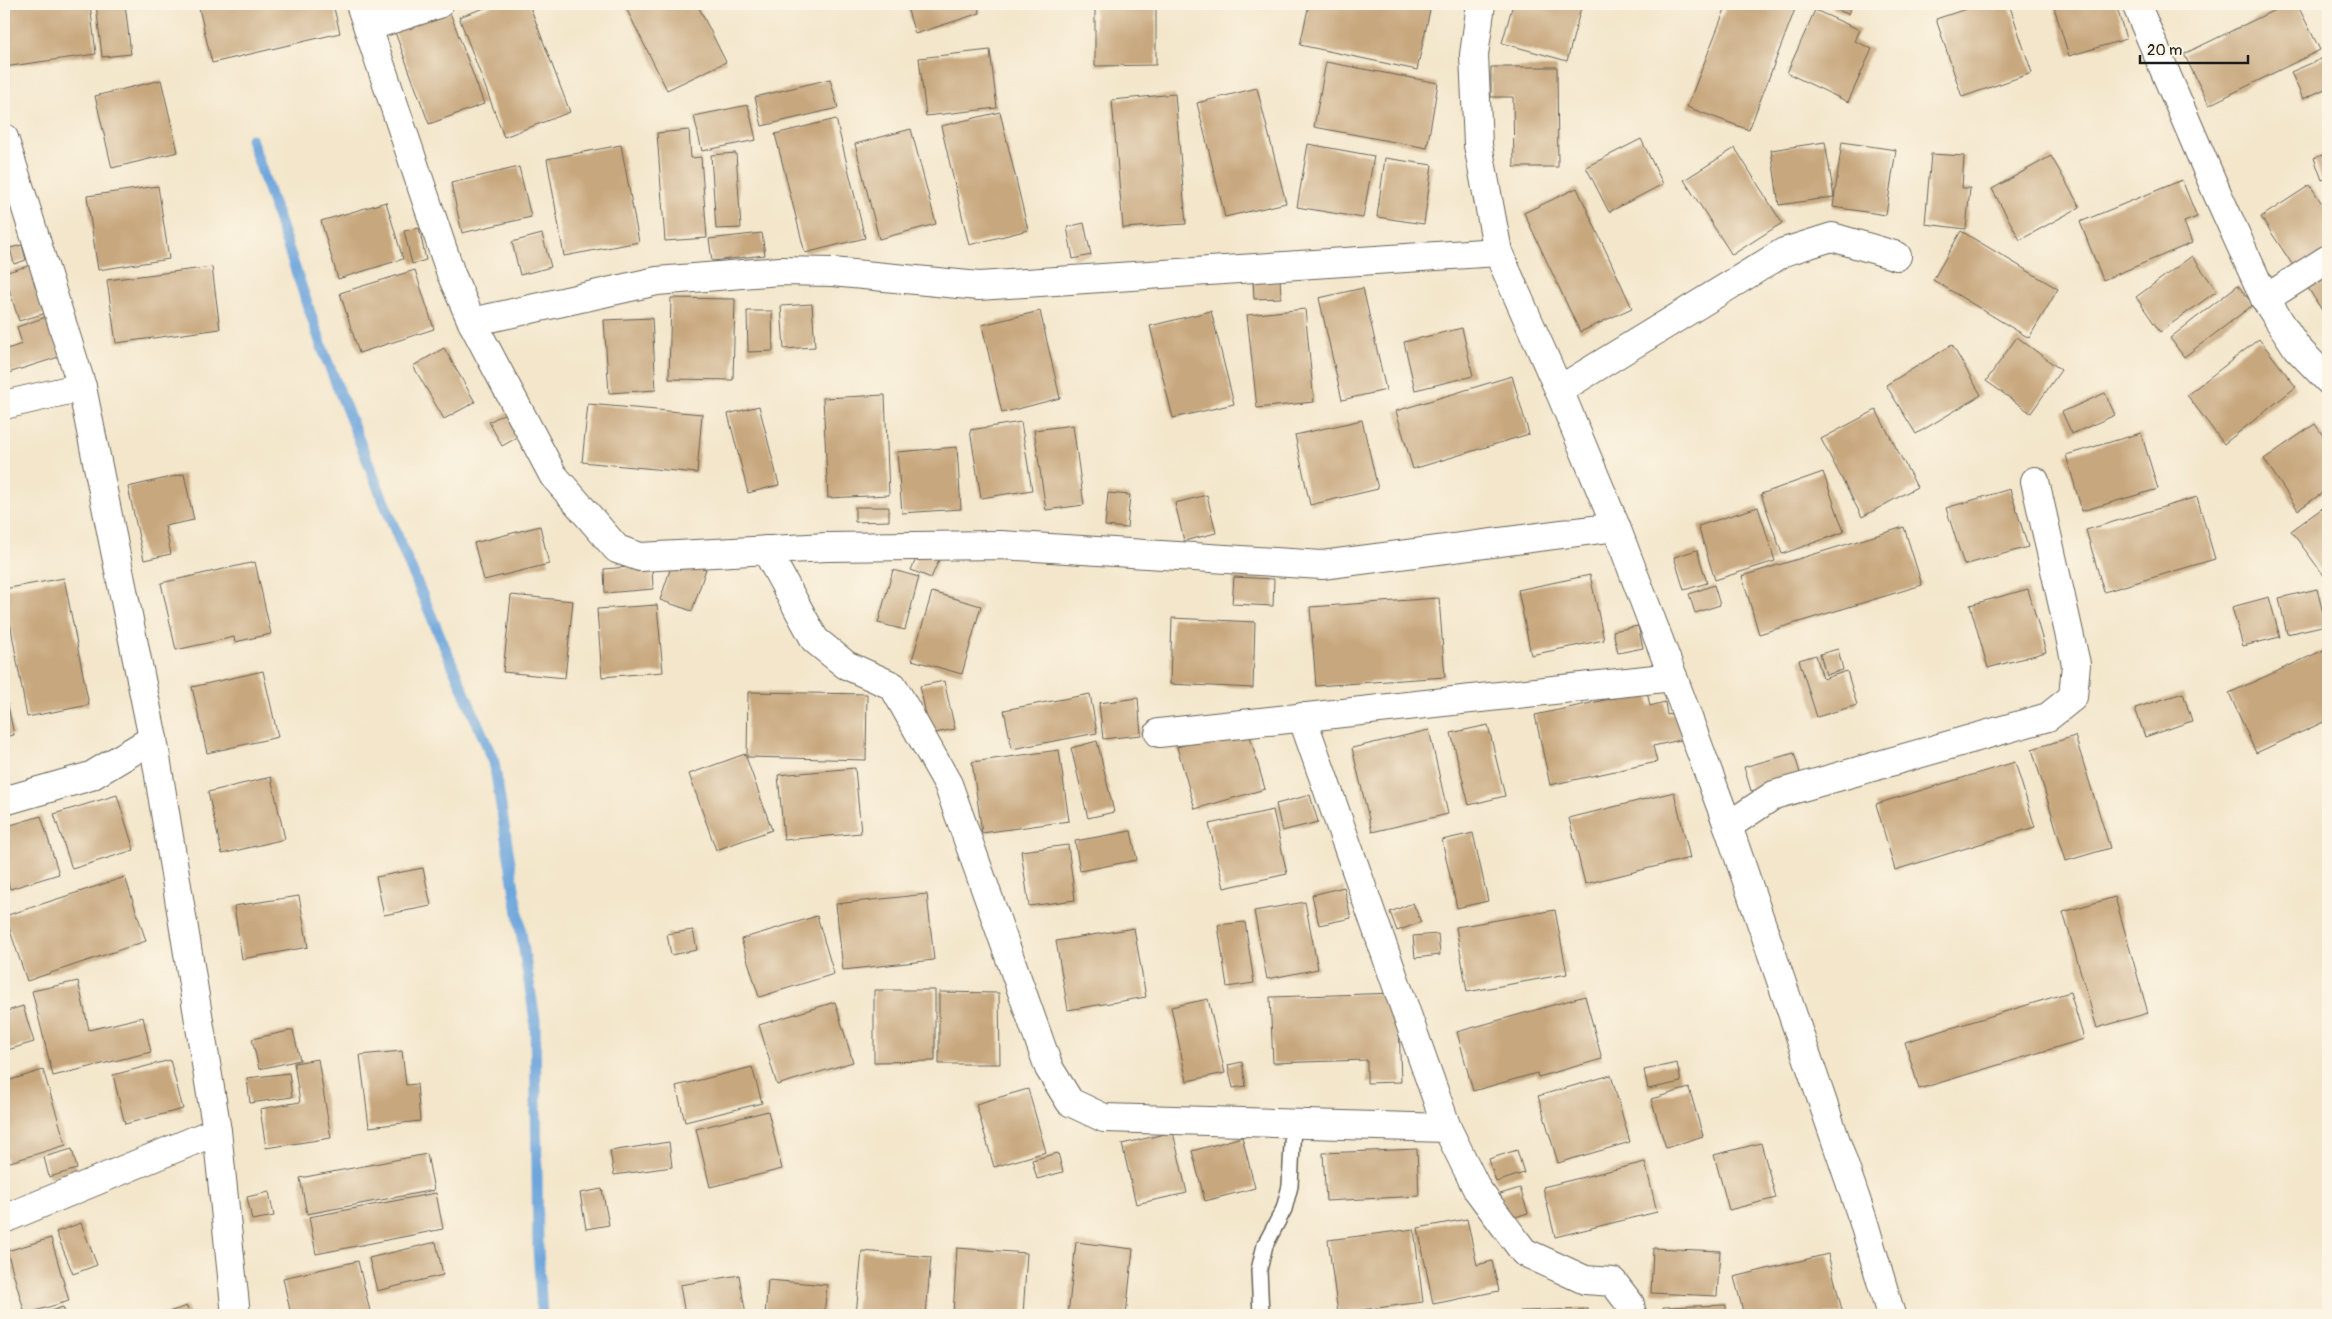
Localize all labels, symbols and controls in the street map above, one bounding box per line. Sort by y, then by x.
scale bar [2140,32,2247,64]
text: 20 m [2147,41,2182,60]

